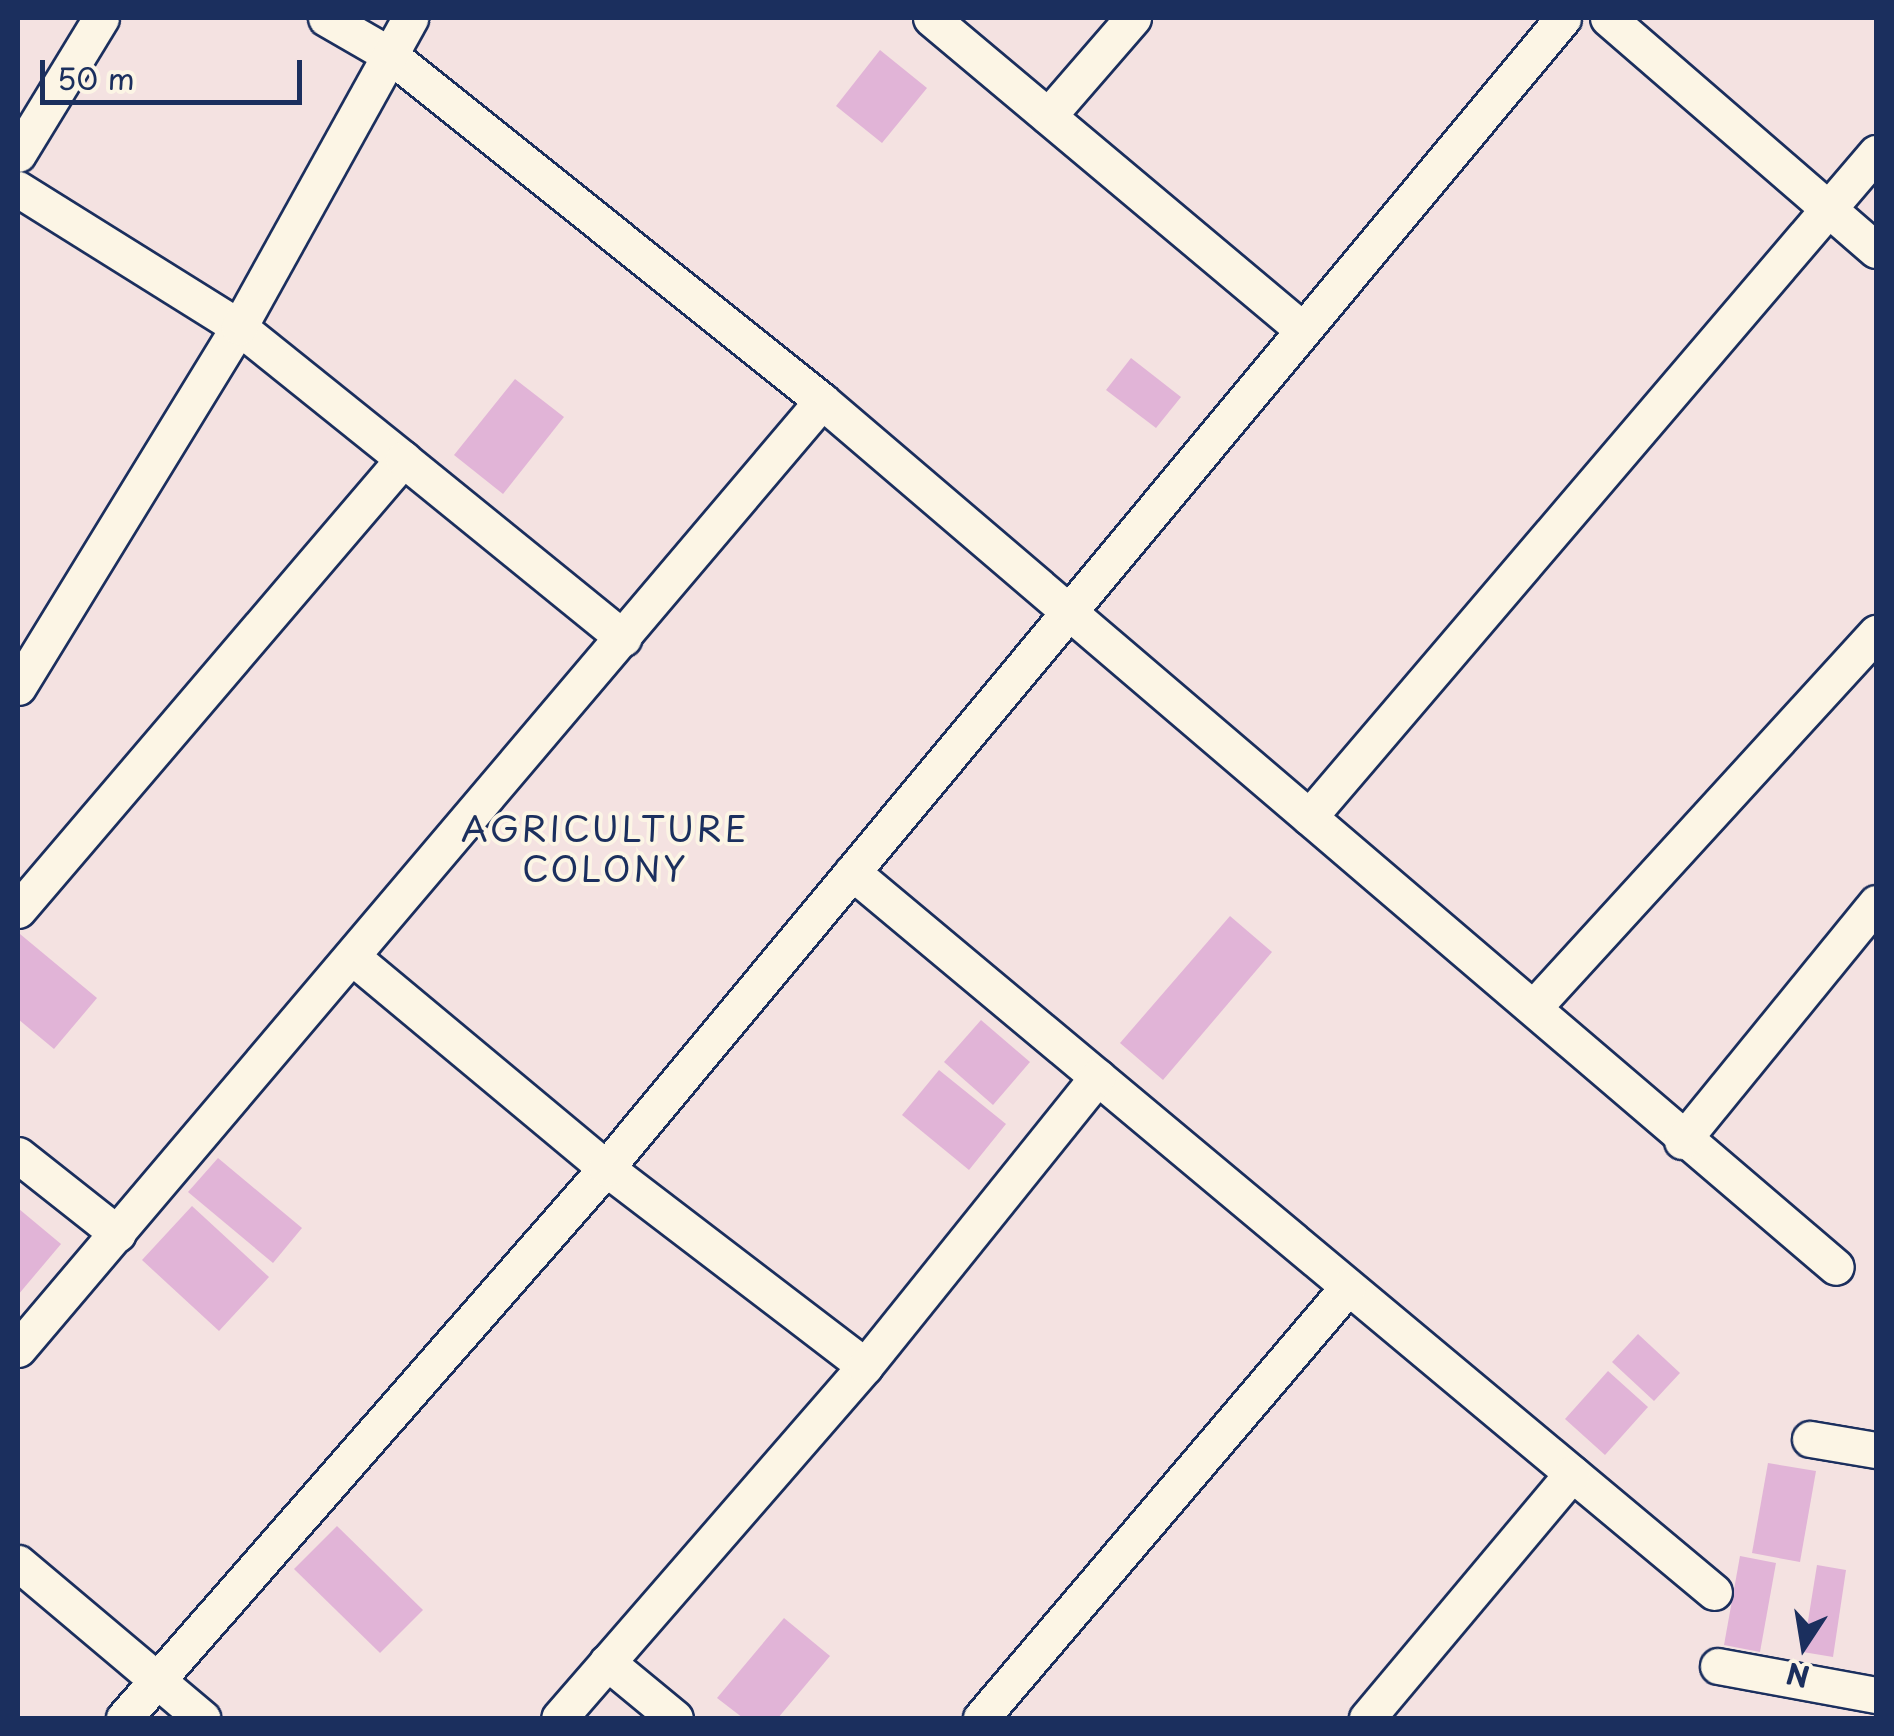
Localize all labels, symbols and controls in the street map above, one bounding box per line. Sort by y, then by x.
scale bar [45,40,308,102]
text: 50 m [57,55,135,100]
district label: AGRICULTURE COLONY [462,807,748,889]
north arrow [1754,1596,1854,1696]
text: N [1782,1652,1813,1699]

